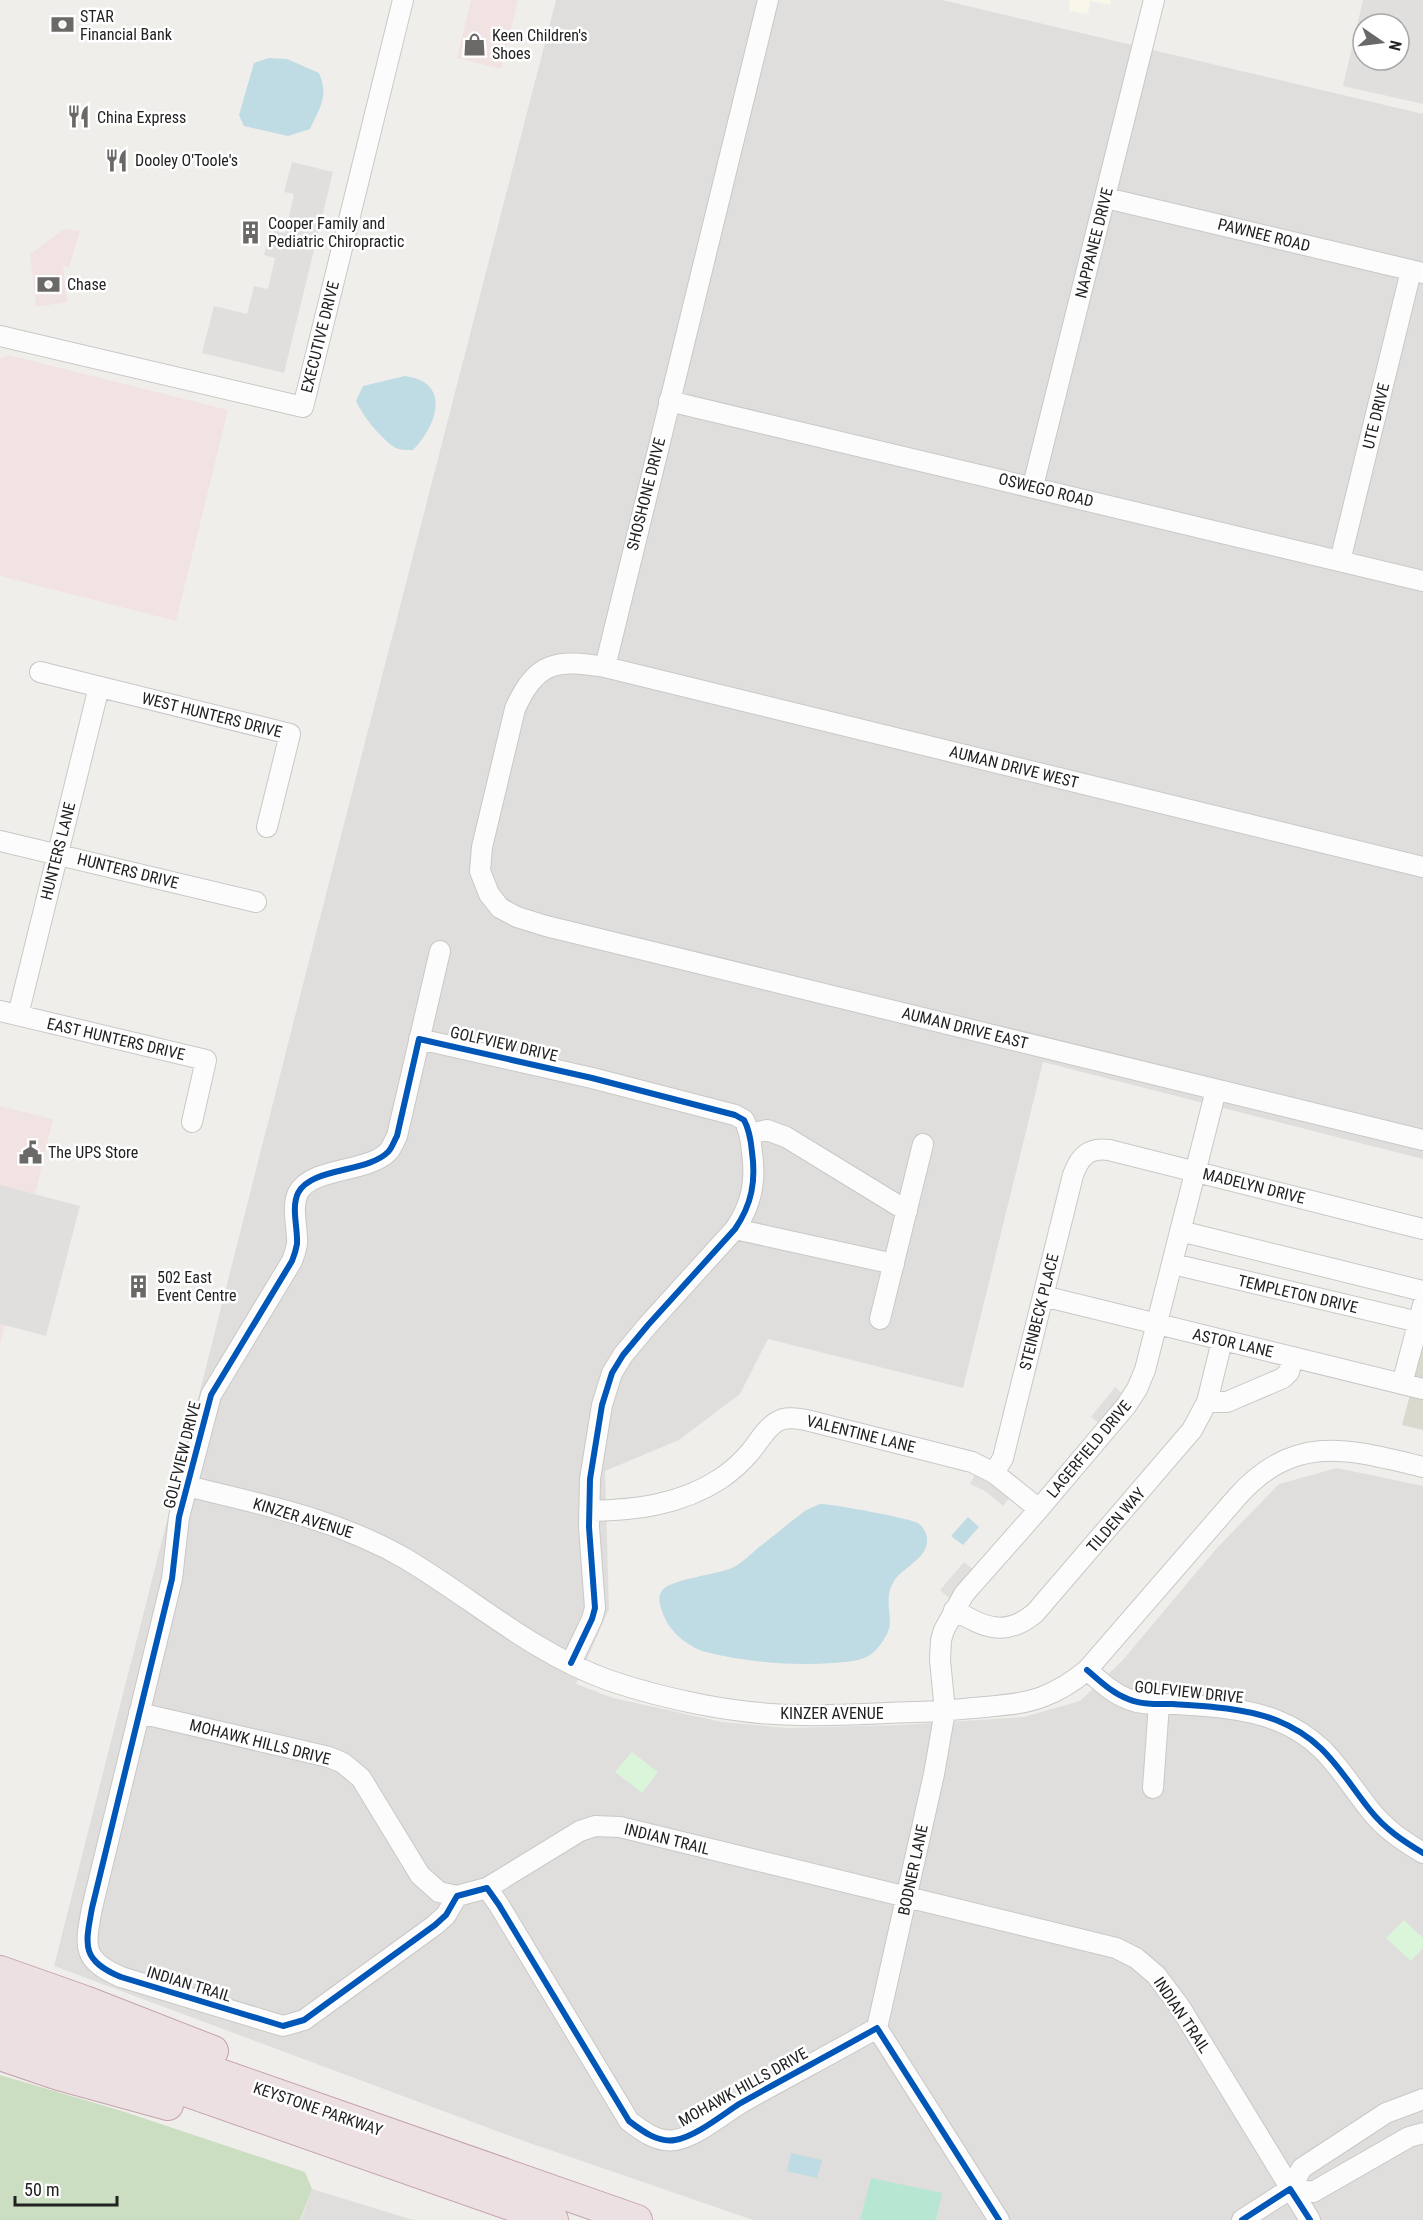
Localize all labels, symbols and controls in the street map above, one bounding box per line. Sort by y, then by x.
place label: STAR Financial Bank [80,7,173,44]
bank icon: STAR Financial Bank [49,12,75,38]
north arrow [1351,12,1411,72]
place label: Keen Children's Shoes [492,26,588,63]
shop icon: Keen Children's Shoes [461,31,487,57]
text: N [1385,38,1405,53]
restaurant icon: China Express [66,104,92,130]
place label: China Express [97,108,186,127]
restaurant icon: Dooley O'Toole's [104,147,130,173]
place label: Dooley O'Toole's [135,151,238,170]
street label: NAPPANEE DRIVE [1071,186,1117,300]
place label: Cooper Family and Pediatric Chiropractic [268,214,404,251]
street label: PAWNEE ROAD [1216,214,1312,256]
building icon: Cooper Family and Pediatric Chiropractic [237,219,263,245]
bank icon: Chase [36,271,62,297]
place label: Chase [67,275,106,294]
street label: EXECUTIVE DRIVE [297,279,343,395]
street label: UTE DRIVE [1359,381,1393,451]
street label: SHOSHONE DRIVE [623,436,669,552]
street label: OSWEGO ROAD [997,469,1095,511]
street label: WEST HUNTERS DRIVE [140,688,284,742]
street label: AUMAN DRIVE WEST [948,742,1080,792]
street label: HUNTERS LANE [37,800,79,902]
street label: HUNTERS DRIVE [75,849,181,893]
street label: AUMAN DRIVE EAST [900,1003,1030,1053]
street label: EAST HUNTERS DRIVE [45,1014,187,1064]
street label: GOLFVIEW DRIVE [448,1022,560,1066]
public building icon: The UPS Store [17,1139,43,1165]
place label: The UPS Store [48,1143,138,1162]
street label: MADELYN DRIVE [1201,1164,1307,1208]
street label: STEINBECK PLACE [1015,1252,1063,1372]
place label: 502 East Event Centre [157,1268,236,1305]
street label: TEMPLETON DRIVE [1236,1271,1360,1317]
building icon: 502 East Event Centre [126,1273,152,1299]
street label: ASTOR LANE [1191,1324,1275,1362]
street label: LAGERFIELD DRIVE [1043,1396,1135,1502]
street label: GOLFVIEW DRIVE [160,1399,204,1511]
street label: VALENTINE LANE [805,1411,917,1457]
street label: TILDEN WAY [1083,1483,1150,1556]
street label: KINZER AVENUE [251,1494,355,1542]
street label: GOLFVIEW DRIVE [1133,1677,1245,1707]
street label: KINZER AVENUE [780,1704,884,1723]
street label: MOHAWK HILLS DRIVE [187,1715,333,1769]
street label: INDIAN TRAIL [622,1819,712,1859]
street label: BODNER LANE [894,1823,932,1917]
street label: INDIAN TRAIL [144,1962,234,2006]
street label: INDIAN TRAIL [1150,1973,1215,2057]
street label: MOHAWK HILLS DRIVE [675,2044,811,2130]
street label: KEYSTONE PARKWAY [251,2078,386,2140]
scale bar [15,2169,117,2207]
text: 50 m [24,2179,59,2200]

